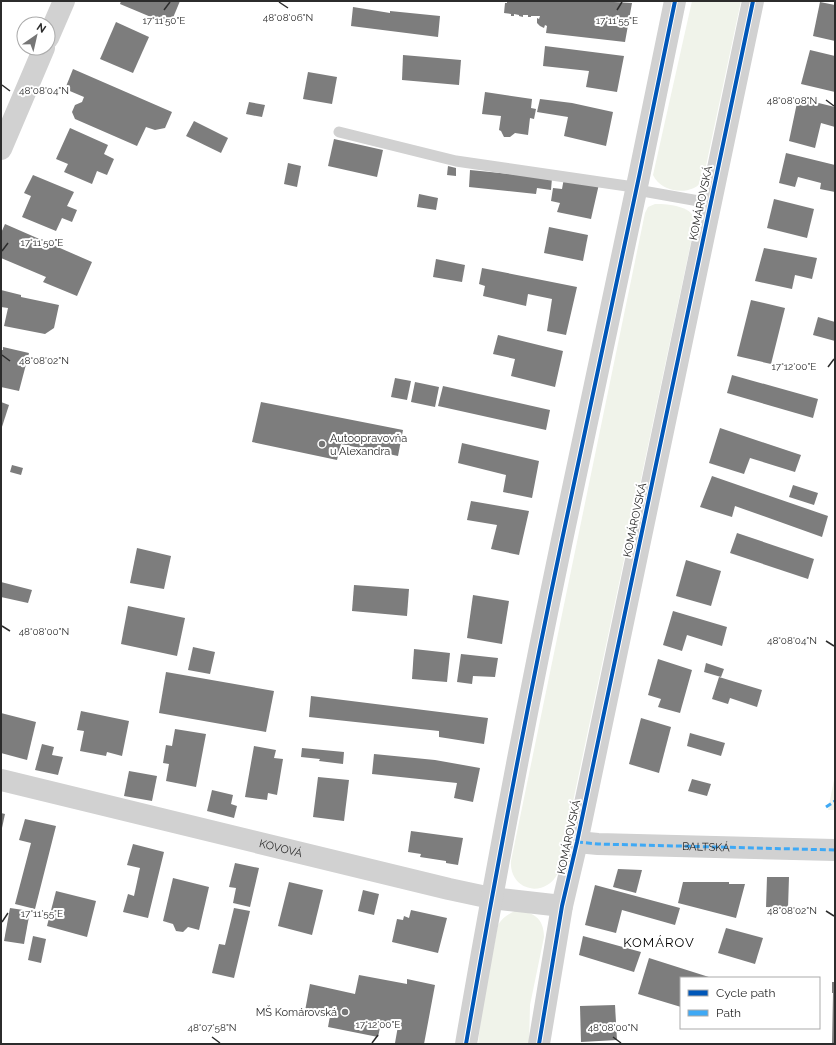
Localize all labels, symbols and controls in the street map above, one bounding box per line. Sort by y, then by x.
text: 48°08'06"N [263,12,313,23]
text: 17°11'50"E [143,15,185,26]
text: 17°11'55"E [596,15,638,26]
north arrow [16,16,56,56]
text: N [34,20,48,36]
text: 48°08'04"N [19,85,69,96]
text: 48°08'08"N [767,95,817,106]
street label: KOMÁROVSKÁ [686,164,715,241]
text: 17°11'50"E [21,237,63,248]
text: 48°08'02"N [19,355,69,366]
text: 17°12'00"E [772,361,816,372]
place label: Autoopravovňa u Alexandra [330,432,407,458]
marker: Autoopravovňa u Alexandra [317,439,327,449]
street label: KOMÁROVSKÁ [620,481,649,558]
text: 48°08'00"N [19,626,69,637]
text: 48°08'04"N [767,635,817,646]
street label: KOMÁROVSKÁ [554,798,583,875]
street label: KOVOVÁ [258,837,305,860]
street label: BALTSKÁ [682,840,730,854]
text: 48°08'02"N [767,905,817,916]
text: 17°11'55"E [21,908,63,919]
district label: KOMÁROV [623,935,695,950]
legend [680,977,820,1029]
text: Cycle path [716,986,775,1000]
place label: MŠ Komárovská [256,1005,337,1019]
text: Path [716,1006,741,1020]
marker: MŠ Komárovská [340,1007,350,1017]
text: 17°12'00"E [356,1019,400,1030]
text: 48°07'58"N [187,1022,237,1033]
text: 48°08'00"N [588,1022,638,1033]

